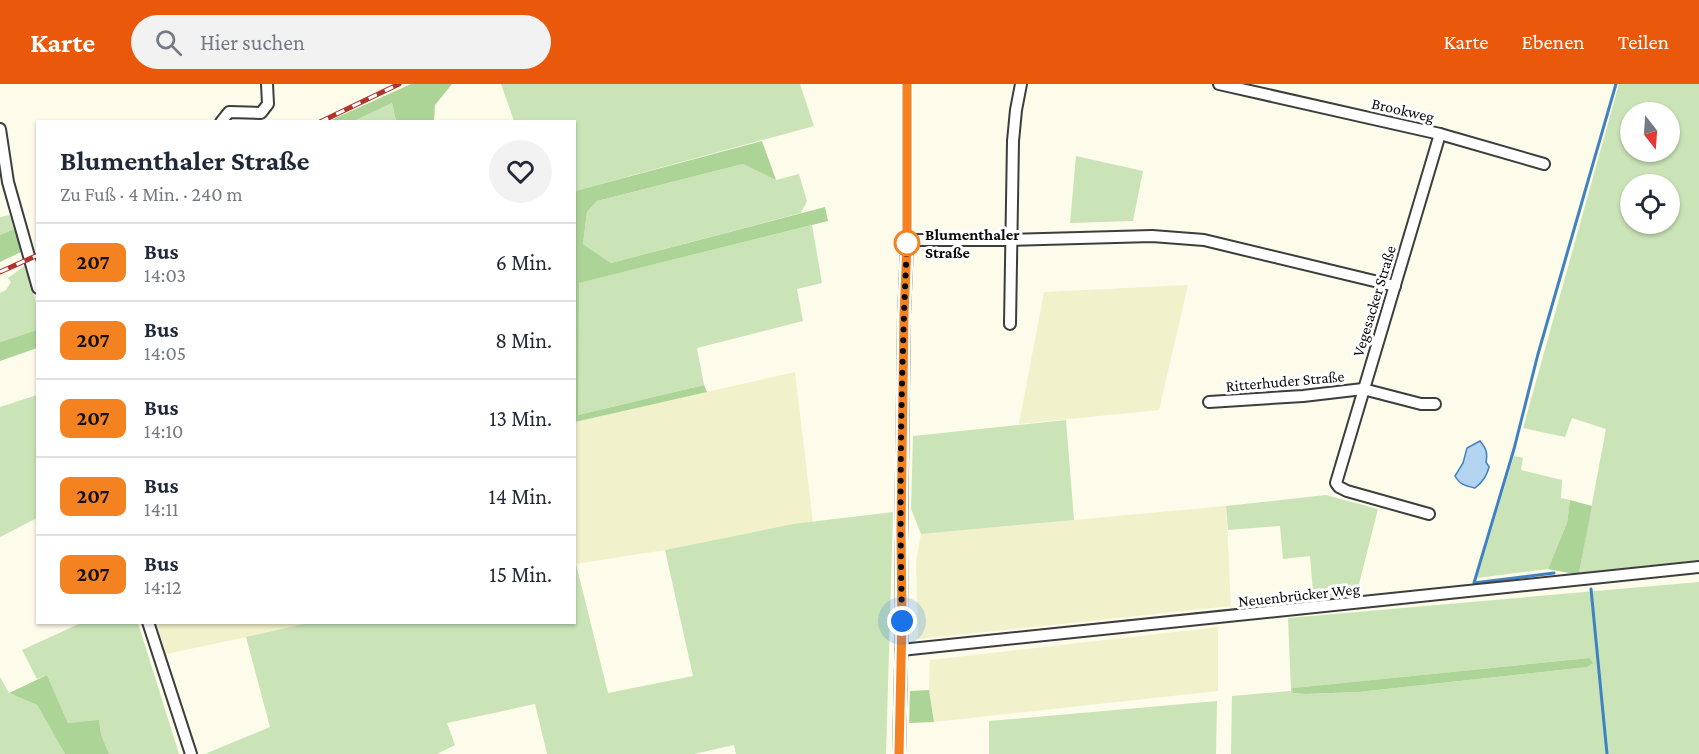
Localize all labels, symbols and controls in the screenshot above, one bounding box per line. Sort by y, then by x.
search box [131,15,551,69]
icon: search [152,26,185,59]
text: Karte [30,27,95,58]
text: Hier suchen [200,30,305,55]
text: Karte [1443,30,1489,54]
text: Ebenen [1522,30,1585,54]
text: Teilen [1618,30,1669,54]
street label: Brookweg [1370,95,1436,126]
north arrow [1620,102,1680,162]
map controls [1620,102,1680,234]
button: heart [489,140,552,203]
text: Blumenthaler Straße [60,145,309,176]
button: locate [1620,174,1680,234]
text: Zu Fuß · 4 Min. · 240 m [60,183,242,205]
place label: Blumenthaler Straße [925,226,1020,261]
marker: Blumenthaler Straße [894,230,920,256]
text: Bus [144,239,178,264]
street label: Vegesacker Straße [1349,243,1400,359]
text: 207 [76,250,110,274]
text: 6 Min. [496,250,552,275]
text: 14:03 [144,264,186,286]
text: Bus [144,317,178,342]
text: 207 [76,328,110,352]
text: 8 Min. [495,328,552,353]
text: 14:05 [144,342,186,364]
street label: Ritterhuder Straße [1225,367,1345,395]
text: Bus [144,395,178,420]
text: 207 [76,406,110,430]
text: 13 Min. [489,406,552,431]
text: 14:10 [144,420,183,442]
text: Bus [144,473,178,498]
text: 207 [76,484,110,508]
text: 14 Min. [488,484,552,509]
text: 14:11 [144,498,179,520]
text: Bus [144,551,178,576]
text: 207 [76,562,110,586]
text: 15 Min. [489,562,552,587]
text: 14:12 [144,576,182,598]
street label: Neuenbrücker Weg [1237,580,1361,611]
your location [887,606,917,636]

